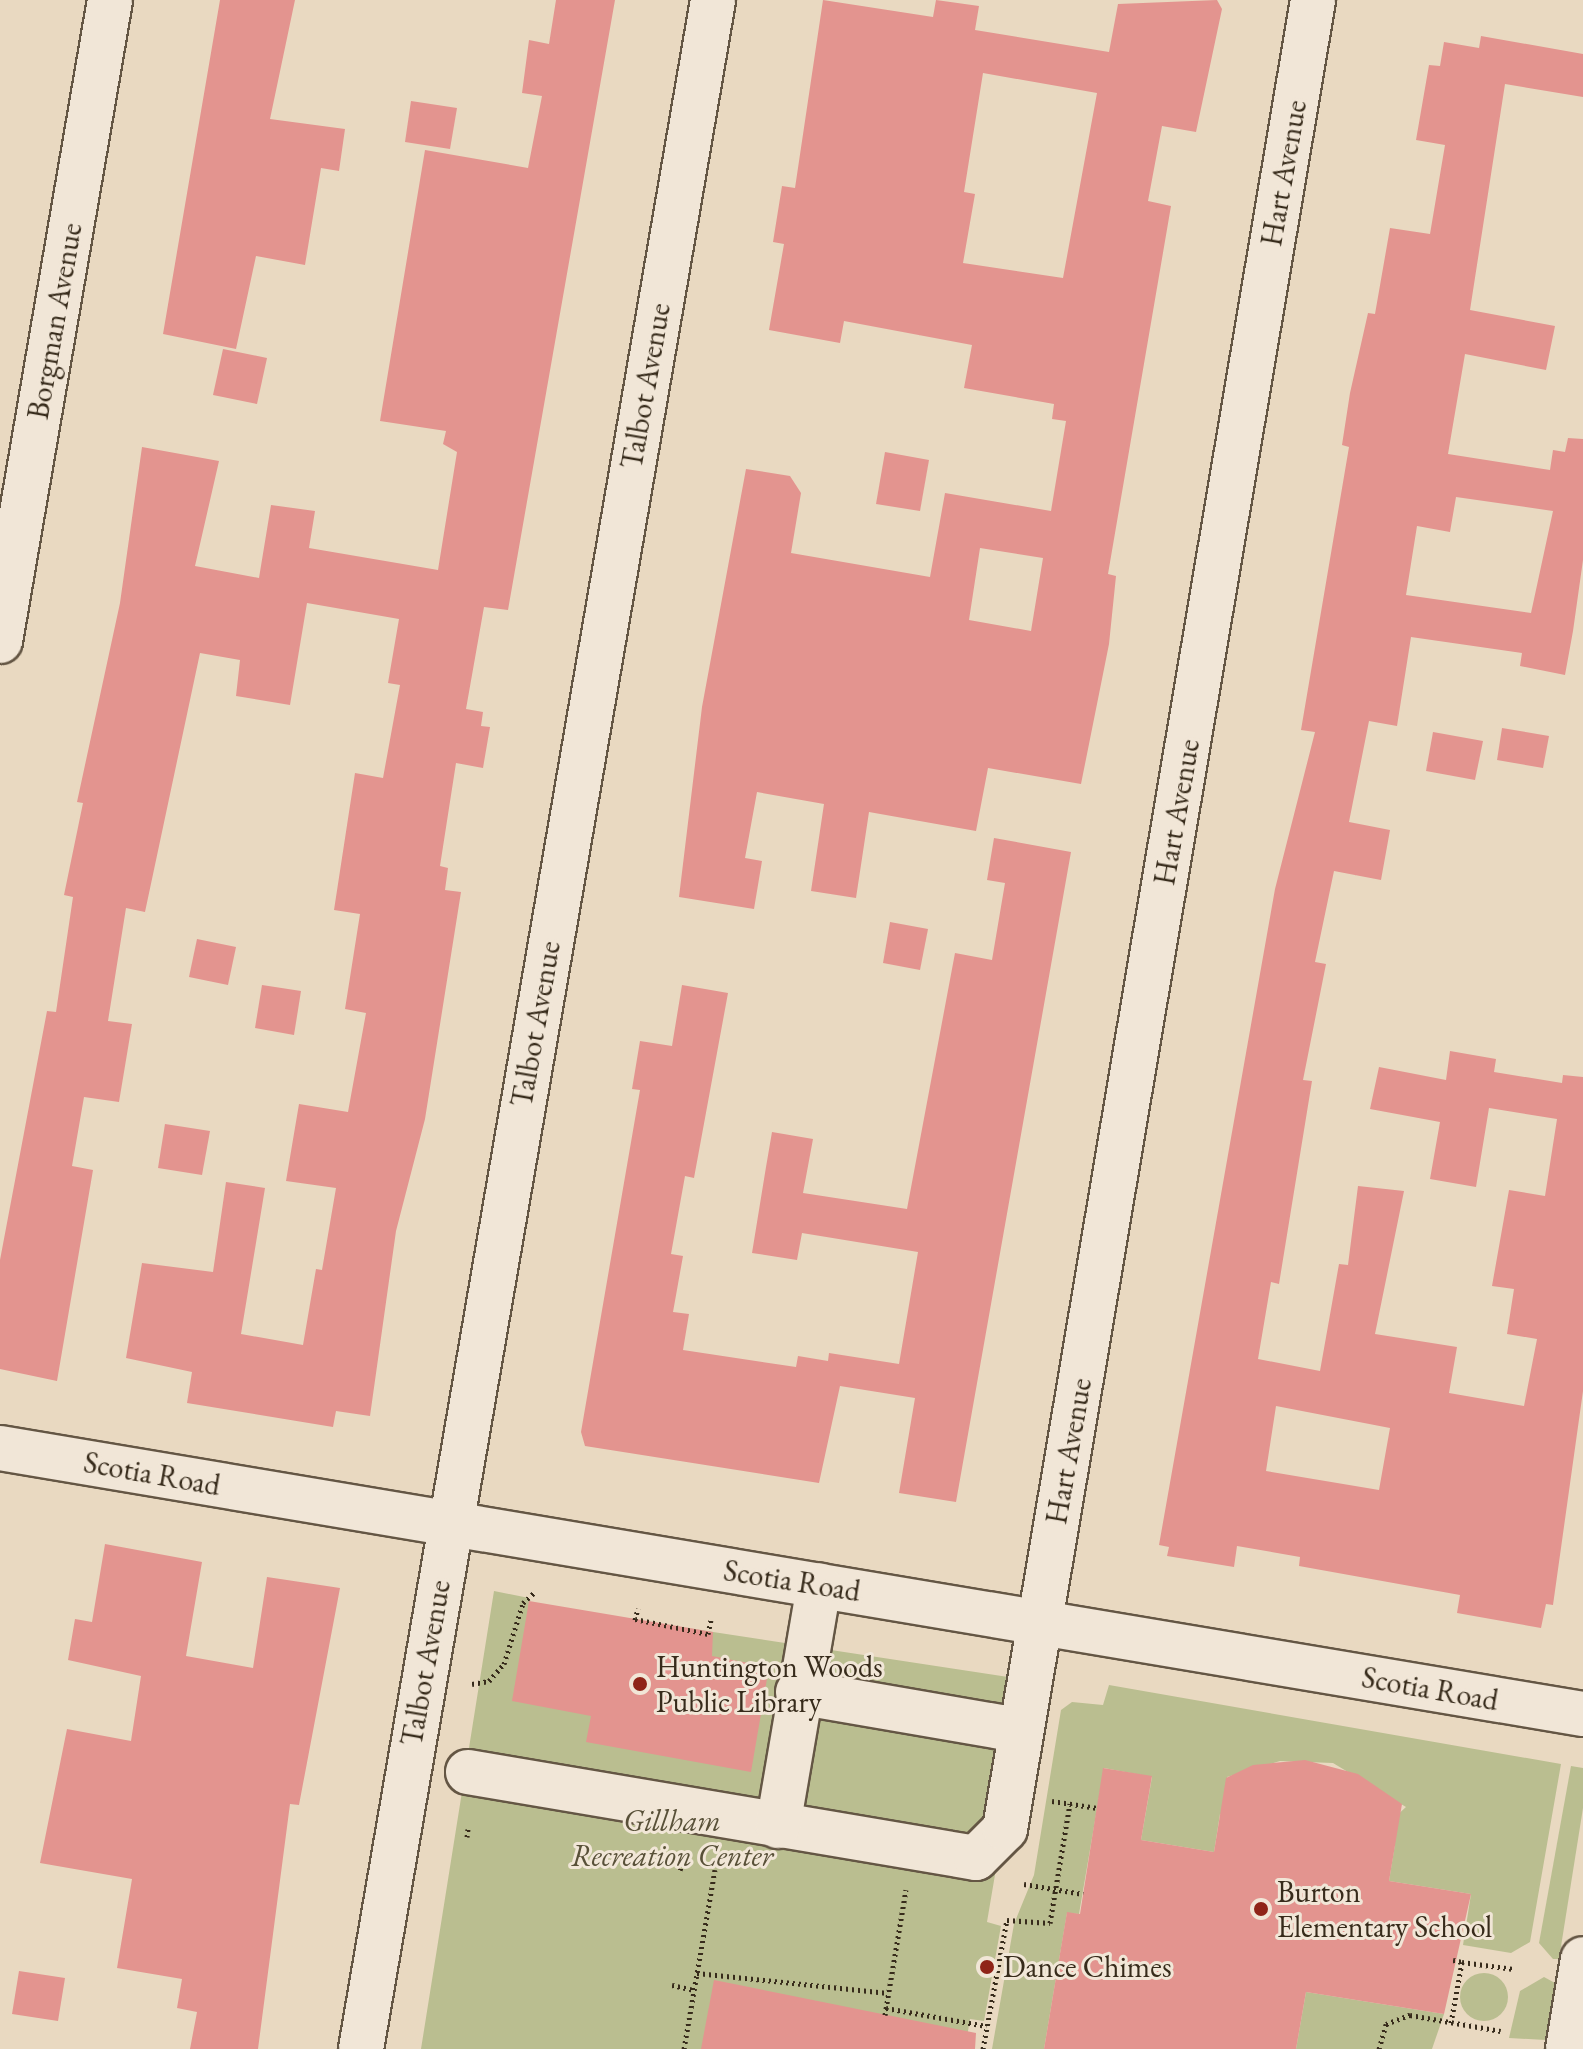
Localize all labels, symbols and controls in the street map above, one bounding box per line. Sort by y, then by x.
street label: Hart Avenue [1253,97,1315,249]
street label: Borgman Avenue [20,220,90,422]
street label: Talbot Avenue [614,300,678,472]
street label: Hart Avenue [1146,736,1208,888]
street label: Talbot Avenue [504,938,568,1110]
street label: Hart Avenue [1038,1375,1100,1527]
street label: Scotia Road [81,1444,223,1504]
street label: Scotia Road [721,1552,863,1610]
street label: Talbot Avenue [394,1577,458,1749]
place label: Huntington Woods Public Library [656,1649,883,1720]
street label: Scotia Road [1359,1659,1501,1719]
marker: Huntington Woods Public Library [631,1675,649,1693]
park label: Gillham Recreation Center [571,1803,773,1874]
place label: Burton Elementary School [1277,1874,1492,1944]
marker: Burton Elementary School [1252,1900,1270,1918]
place label: Dance Chimes [1003,1949,1172,1985]
marker: Dance Chimes [978,1958,996,1976]

